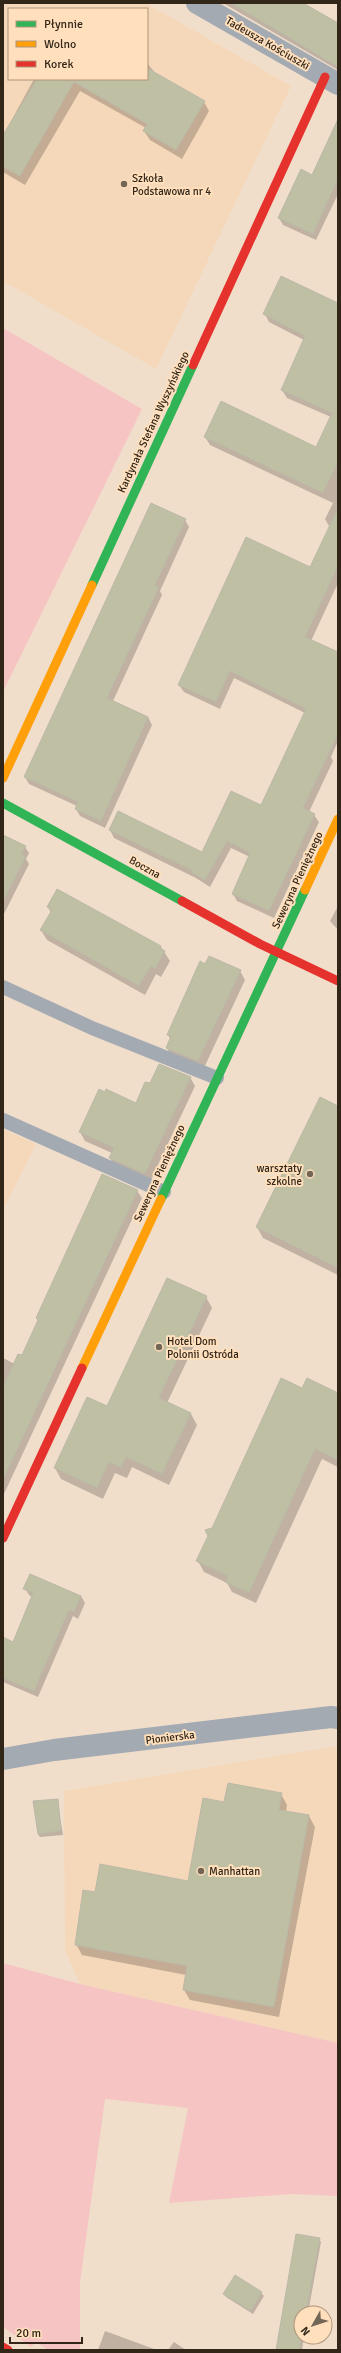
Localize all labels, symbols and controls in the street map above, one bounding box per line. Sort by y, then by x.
legend [8,8,148,80]
street label: Tadeusza Kościuszki [224,14,312,73]
text: Płynnie [44,17,83,32]
text: Wolno [44,37,76,52]
text: Korek [44,57,73,72]
place label: Szkoła Podstawowa nr 4 [132,172,211,198]
marker: Szkoła Podstawowa nr 4 [119,179,129,189]
street label: Kardynała Stefana Wyszyńskiego [115,349,192,495]
street label: Seweryna Pieniężnego [269,829,326,931]
street label: Boczna [127,853,163,882]
street label: Seweryna Pieniężnego [131,1122,188,1224]
place label: warsztaty szkolne [256,1162,303,1188]
marker: warsztaty szkolne [305,1169,315,1179]
place label: Hotel Dom Polonii Ostróda [167,1335,239,1361]
marker: Hotel Dom Polonii Ostróda [154,1342,164,1352]
street label: Pionierska [145,1728,196,1747]
place label: Manhattan [209,1865,260,1878]
marker: Manhattan [196,1866,206,1876]
north arrow [293,2305,333,2345]
scale bar [10,2319,82,2345]
text: N [298,2324,313,2338]
text: 20 m [16,2326,41,2341]

